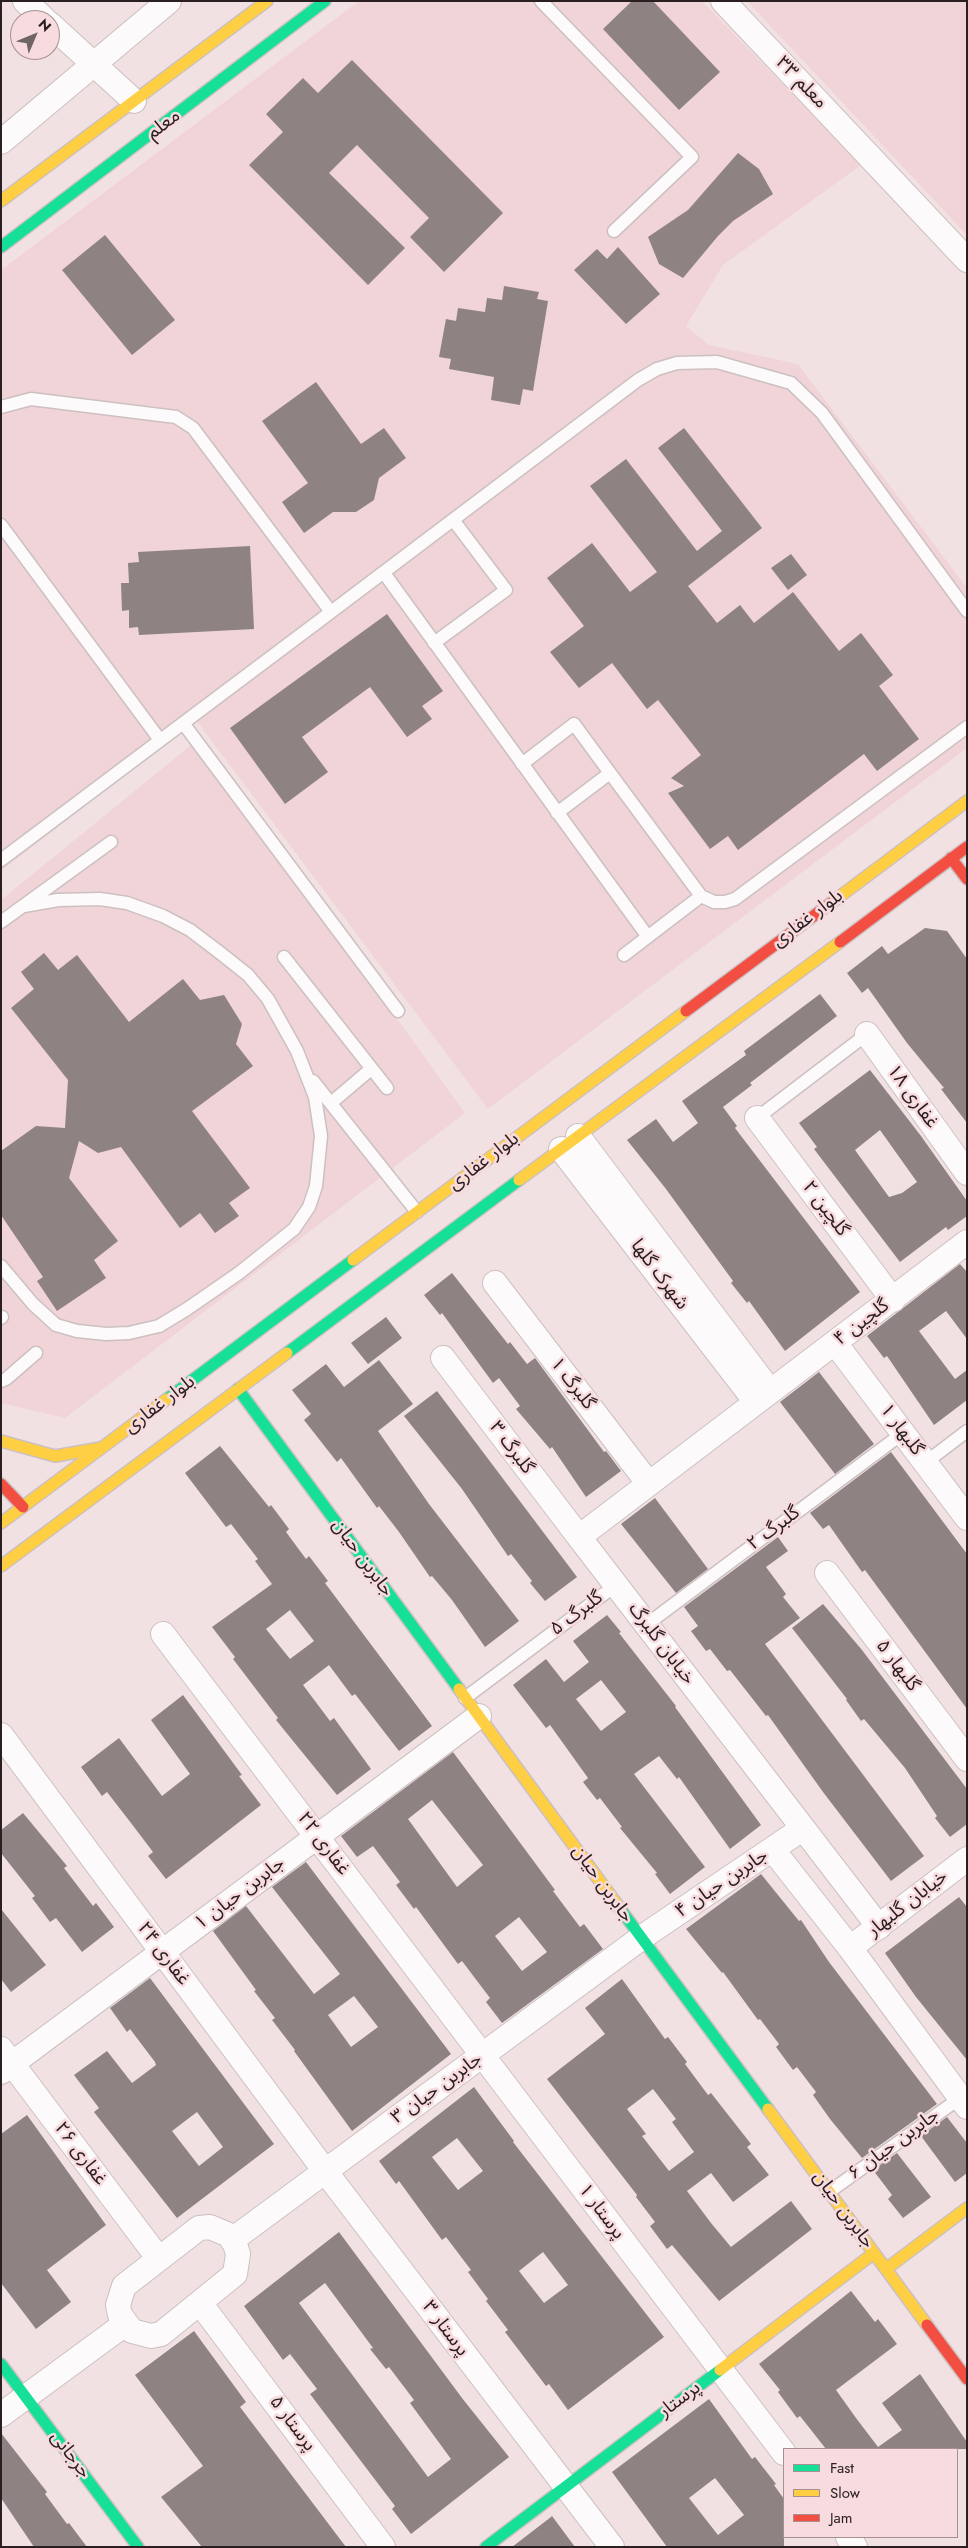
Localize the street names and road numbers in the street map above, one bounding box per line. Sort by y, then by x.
street label: معلم ۳۳ [771,52,831,114]
street label: معلم [143,105,185,145]
street label: بلوار غفاری [768,885,848,953]
street label: غفاری ۱۸ [881,1061,943,1133]
street label: بلوار غفاری [444,1128,524,1196]
street label: گلچین ۲ [797,1177,853,1241]
street label: شهرک گلها [625,1235,693,1315]
street label: گلچین ۴ [830,1295,894,1351]
street label: گلبرگ ۱ [545,1353,599,1415]
street label: بلوار غفاری [120,1371,200,1439]
street label: گلبهار ۱ [874,1400,928,1460]
street label: گلبرگ ۳ [484,1417,538,1479]
street label: گلبرگ ۲ [743,1502,805,1556]
street label: جابربن حیان [326,1515,398,1601]
street label: گلبرگ ۵ [546,1587,608,1641]
street label: خیابان گلبرگ [623,1599,699,1689]
street label: گلبهار ۵ [870,1636,924,1696]
street label: غفاری ۲۲ [292,1808,354,1880]
street label: جابربن حیان [566,1841,638,1927]
street label: جابربن حیان ۴ [671,1845,773,1923]
street label: جابربن حیان ۱ [190,1853,290,1935]
street label: خیابان گلبهار [863,1866,953,1942]
street label: غفاری ۲۴ [132,1918,194,1990]
street label: جابربن حیان ۳ [387,2048,487,2130]
street label: جابربن حیان ۶ [844,2104,944,2186]
street label: غفاری ۲۶ [49,2118,111,2190]
street label: جابربن حیان [807,2167,879,2253]
street label: پرستار ۱ [573,2180,629,2244]
street label: پرستار ۳ [417,2297,473,2361]
street label: پرستار [654,2377,706,2423]
street label: پرستار ۵ [264,2392,320,2456]
street label: جرجانی [45,2427,95,2483]

